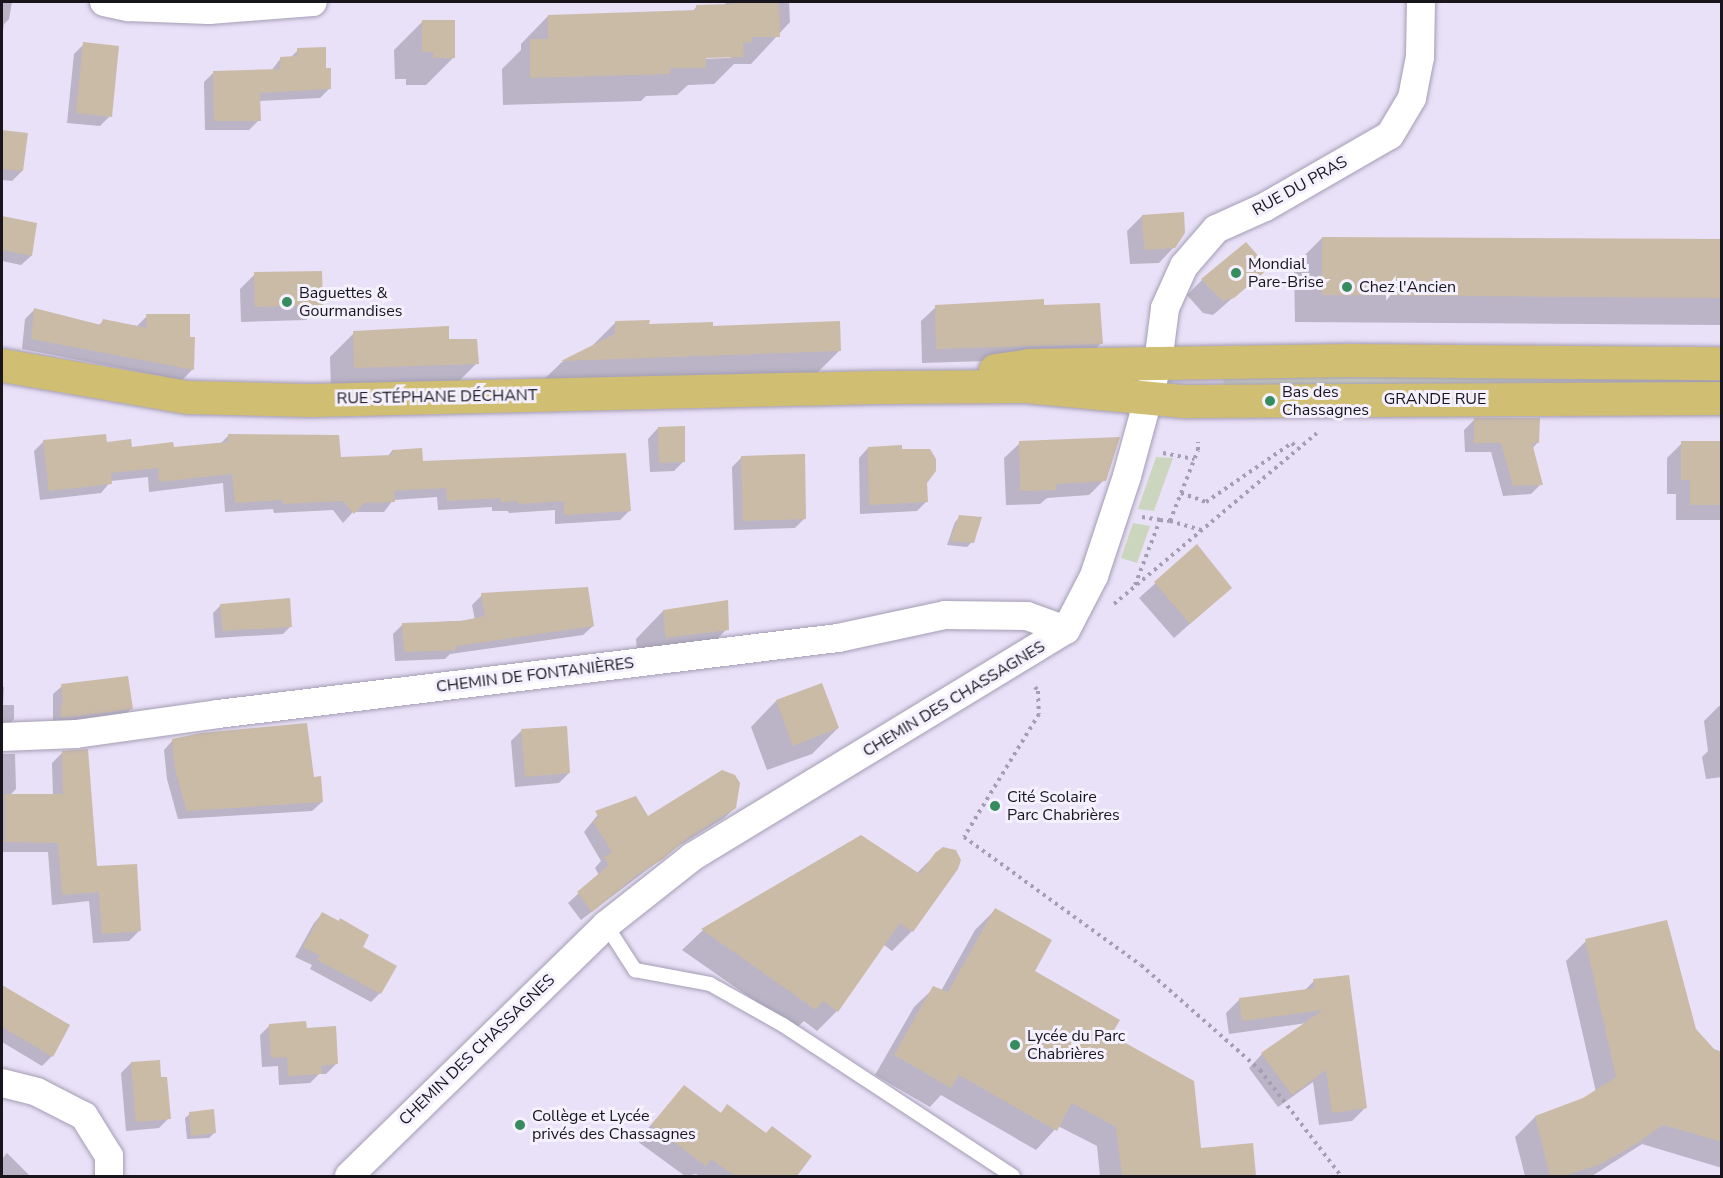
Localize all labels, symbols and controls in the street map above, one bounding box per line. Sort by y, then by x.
street label: RUE DU PRAS [1249,152,1351,220]
place label: Mondial Pare-Brise [1248,254,1324,292]
marker: Mondial Pare-Brise [1229,266,1243,280]
place label: Chez l'Ancien [1359,277,1456,297]
marker: Chez l'Ancien [1340,280,1354,294]
place label: Baguettes & Gourmandises [299,283,402,321]
marker: Baguettes & Gourmandises [280,295,294,309]
place label: Bas des Chassagnes [1282,382,1369,420]
street label: RUE STÉPHANE DÉCHANT [336,386,538,408]
street label: GRANDE RUE [1384,389,1486,409]
marker: Bas des Chassagnes [1263,394,1277,408]
street label: CHEMIN DES CHASSAGNES [859,637,1049,761]
street label: CHEMIN DE FONTANIÈRES [435,653,635,697]
place label: Cité Scolaire Parc Chabrières [1007,787,1120,825]
marker: Cité Scolaire Parc Chabrières [988,799,1002,813]
street label: CHEMIN DES CHASSAGNES [395,970,559,1130]
place label: Lycée du Parc Chabrières [1027,1026,1125,1064]
marker: Lycée du Parc Chabrières [1008,1038,1022,1052]
place label: Collège et Lycée privés des Chassagnes [532,1106,696,1144]
marker: Collège et Lycée privés des Chassagnes [513,1118,527,1132]

